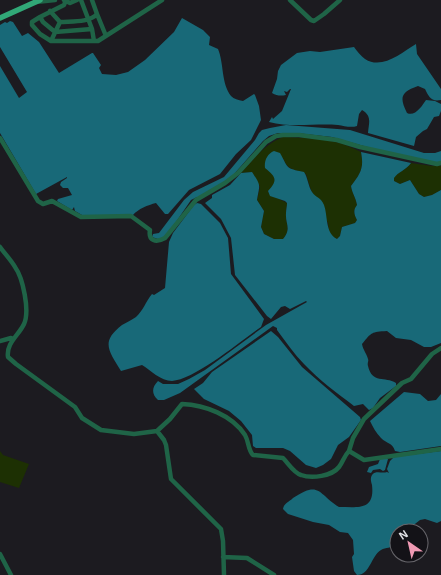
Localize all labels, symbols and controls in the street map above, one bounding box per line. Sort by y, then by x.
north arrow [389,523,429,563]
text: N [397,527,410,542]

